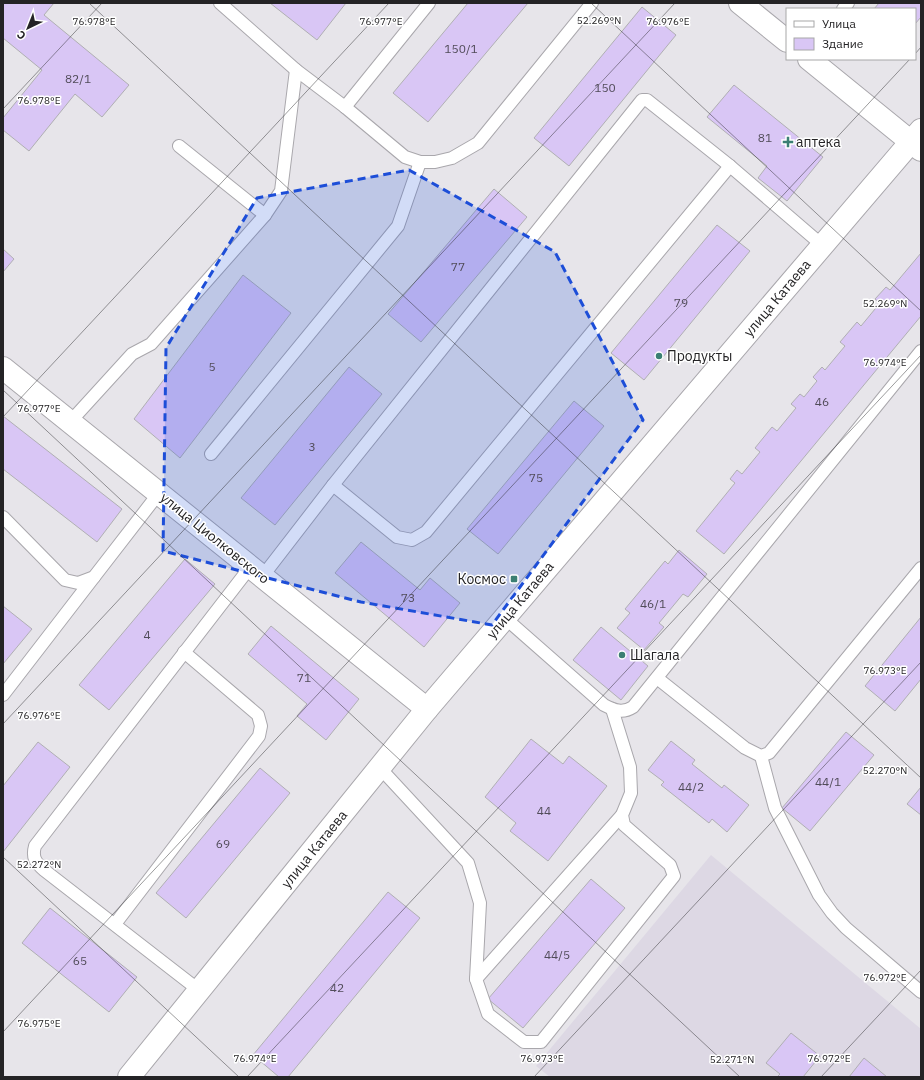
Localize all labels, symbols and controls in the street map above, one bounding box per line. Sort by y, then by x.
north arrow [8,8,48,48]
legend [786,8,916,60]
text: 52.269°N [577,14,621,27]
text: 76.978°E [72,15,116,28]
text: 76.977°E [359,15,403,28]
text: 76.976°E [646,15,690,28]
text: Улица [822,16,856,31]
text: С [14,28,29,43]
text: Здание [822,36,864,51]
house number: 150/1 [444,41,478,56]
house number: 82/1 [65,71,91,86]
house number: 150 [594,80,616,95]
text: 76.978°E [17,94,61,107]
house number: 81 [758,130,772,145]
place label: аптека [796,133,841,151]
marker: аптека [783,137,793,147]
street label: улица Катаева [739,255,815,340]
house number: 77 [451,259,465,274]
house number: 79 [674,295,688,310]
text: 52.269°N [863,297,907,310]
place label: Продукты [667,347,732,365]
marker: Продукты [654,351,664,361]
text: 76.974°E [863,356,907,369]
house number: 5 [208,359,216,374]
house number: 46 [815,394,829,409]
text: 76.977°E [17,402,61,415]
house number: 3 [308,439,316,454]
house number: 75 [529,470,543,485]
street label: улица Циолковского [157,488,273,588]
street label: улица Катаева [482,557,558,642]
place label: Космос [458,570,506,588]
marker: Космос [509,574,519,584]
house number: 73 [401,590,415,605]
house number: 46/1 [640,596,666,611]
house number: 4 [143,627,151,642]
place label: Шагала [630,646,680,664]
marker: Шагала [617,650,627,660]
text: 76.973°E [863,664,907,677]
house number: 71 [297,670,311,685]
text: 76.976°E [17,709,61,722]
text: 52.270°N [863,764,907,777]
house number: 44/1 [815,774,841,789]
house number: 44/2 [678,779,704,794]
house number: 44 [537,803,551,818]
street label: улица Катаева [277,806,351,892]
house number: 69 [216,836,230,851]
text: 52.272°N [17,858,61,871]
house number: 44/5 [544,947,570,962]
house number: 65 [73,953,87,968]
text: 76.972°E [863,971,907,984]
house number: 42 [330,980,344,995]
text: 76.975°E [17,1017,61,1030]
text: 76.974°E [233,1052,277,1065]
text: 76.973°E [520,1052,564,1065]
text: 76.972°E [807,1052,851,1065]
text: 52.271°N [710,1053,754,1066]

